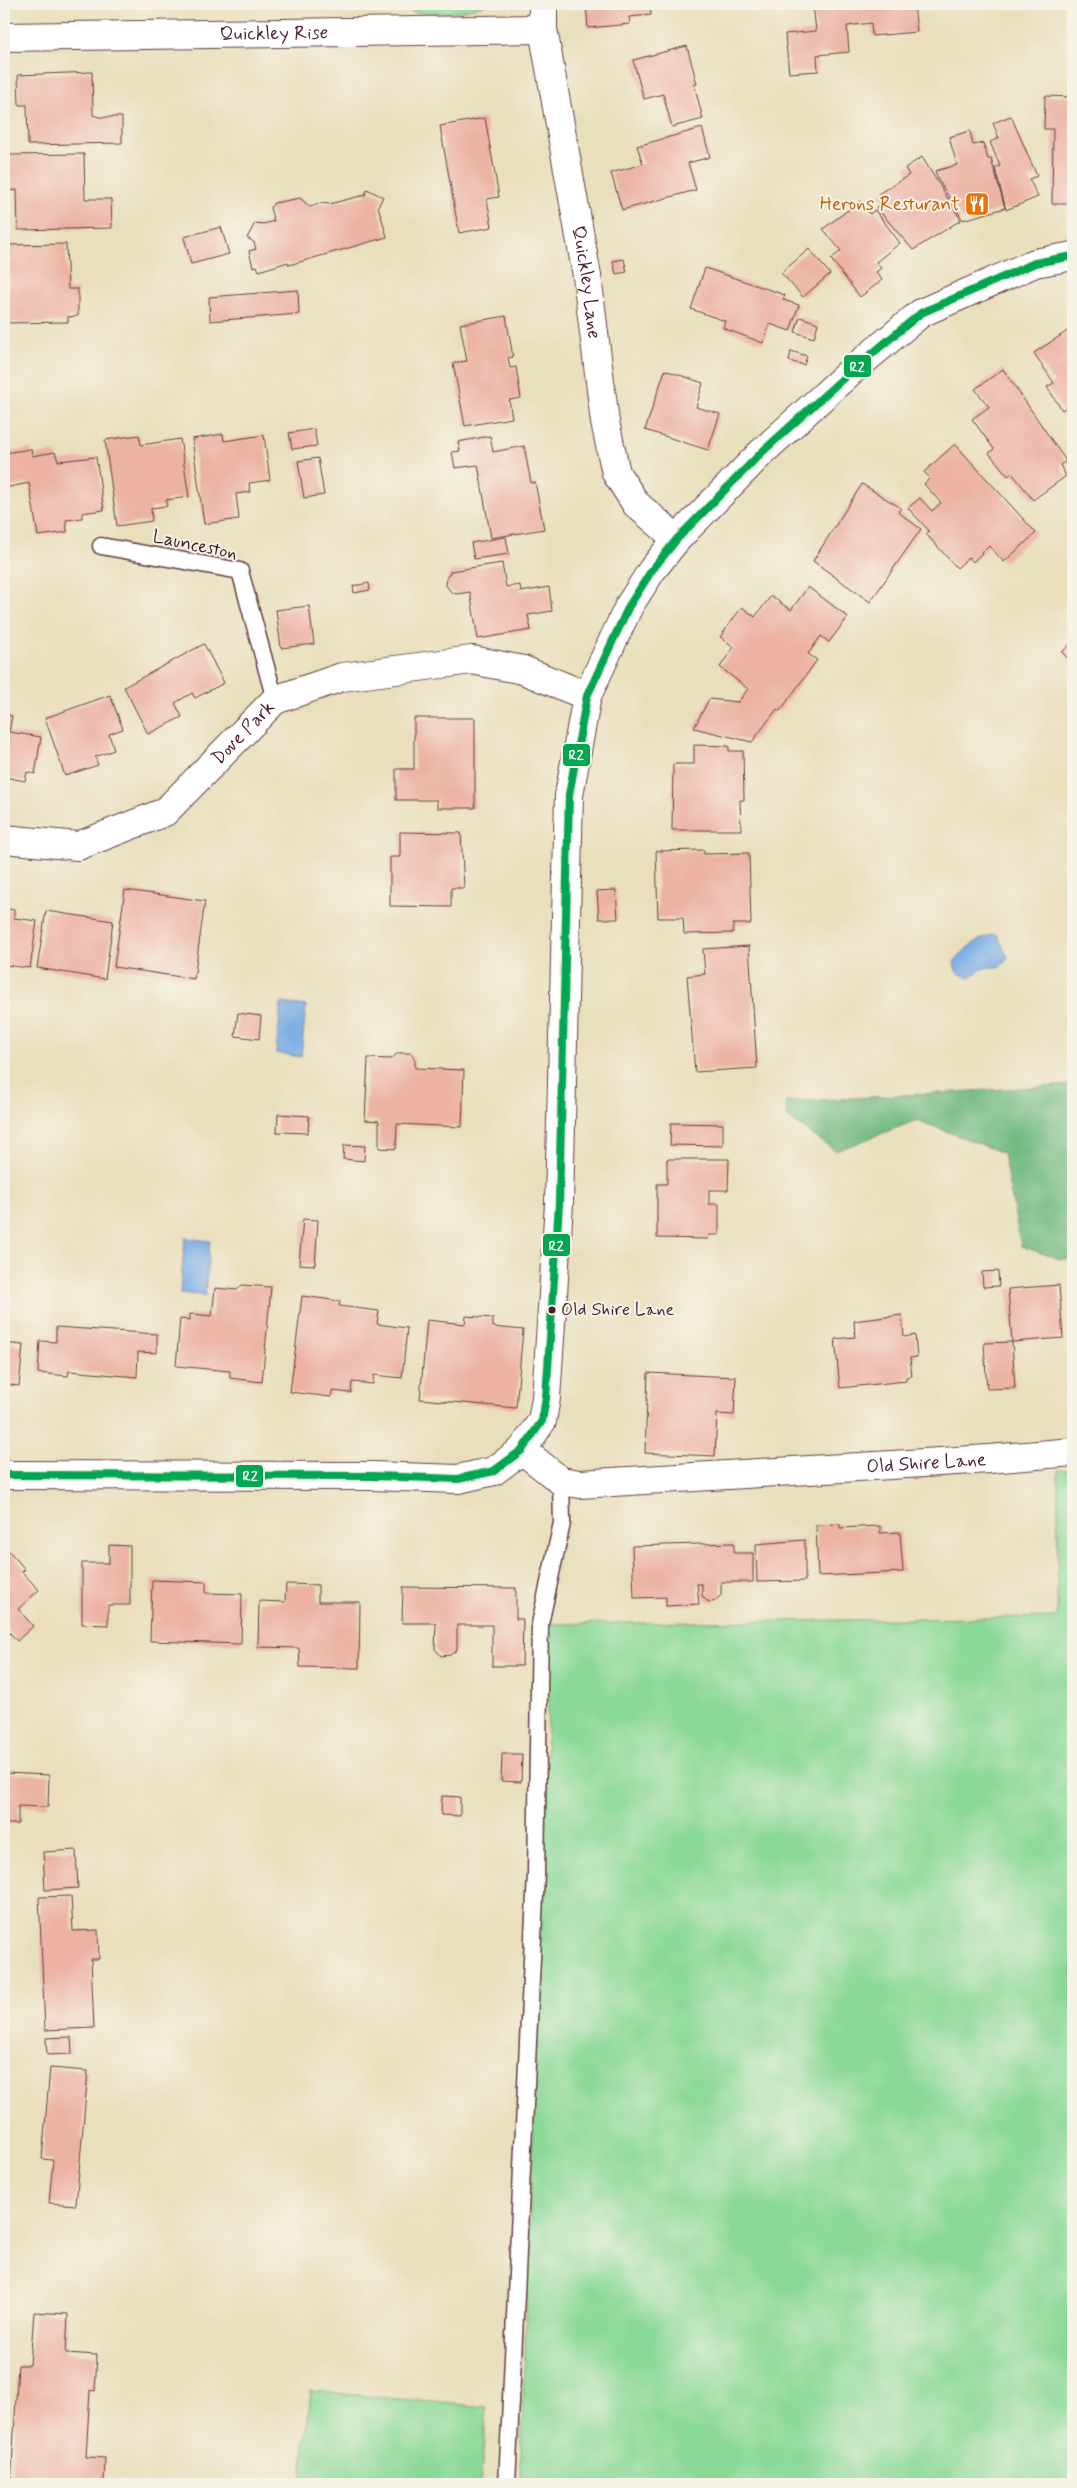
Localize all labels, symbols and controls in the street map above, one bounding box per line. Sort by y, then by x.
street label: Quickley Rise [219,20,328,46]
restaurant icon: Herons Resturant [964,191,990,217]
place label: Herons Resturant [820,192,960,217]
street label: Quickley Lane [566,224,607,340]
line badge: R2 [843,354,872,378]
text: R2 [849,358,865,376]
street label: Launceston [150,524,240,566]
street label: Dove Park [206,695,280,770]
line badge: R2 [562,743,591,767]
text: R2 [568,746,584,764]
line badge: R2 [542,1233,571,1257]
text: R2 [548,1237,564,1255]
place label: Old Shire Lane [561,1298,675,1322]
marker: Old Shire Lane [547,1305,557,1315]
street label: Old Shire Lane [866,1447,987,1479]
line badge: R2 [235,1464,264,1488]
text: R2 [242,1467,258,1485]

